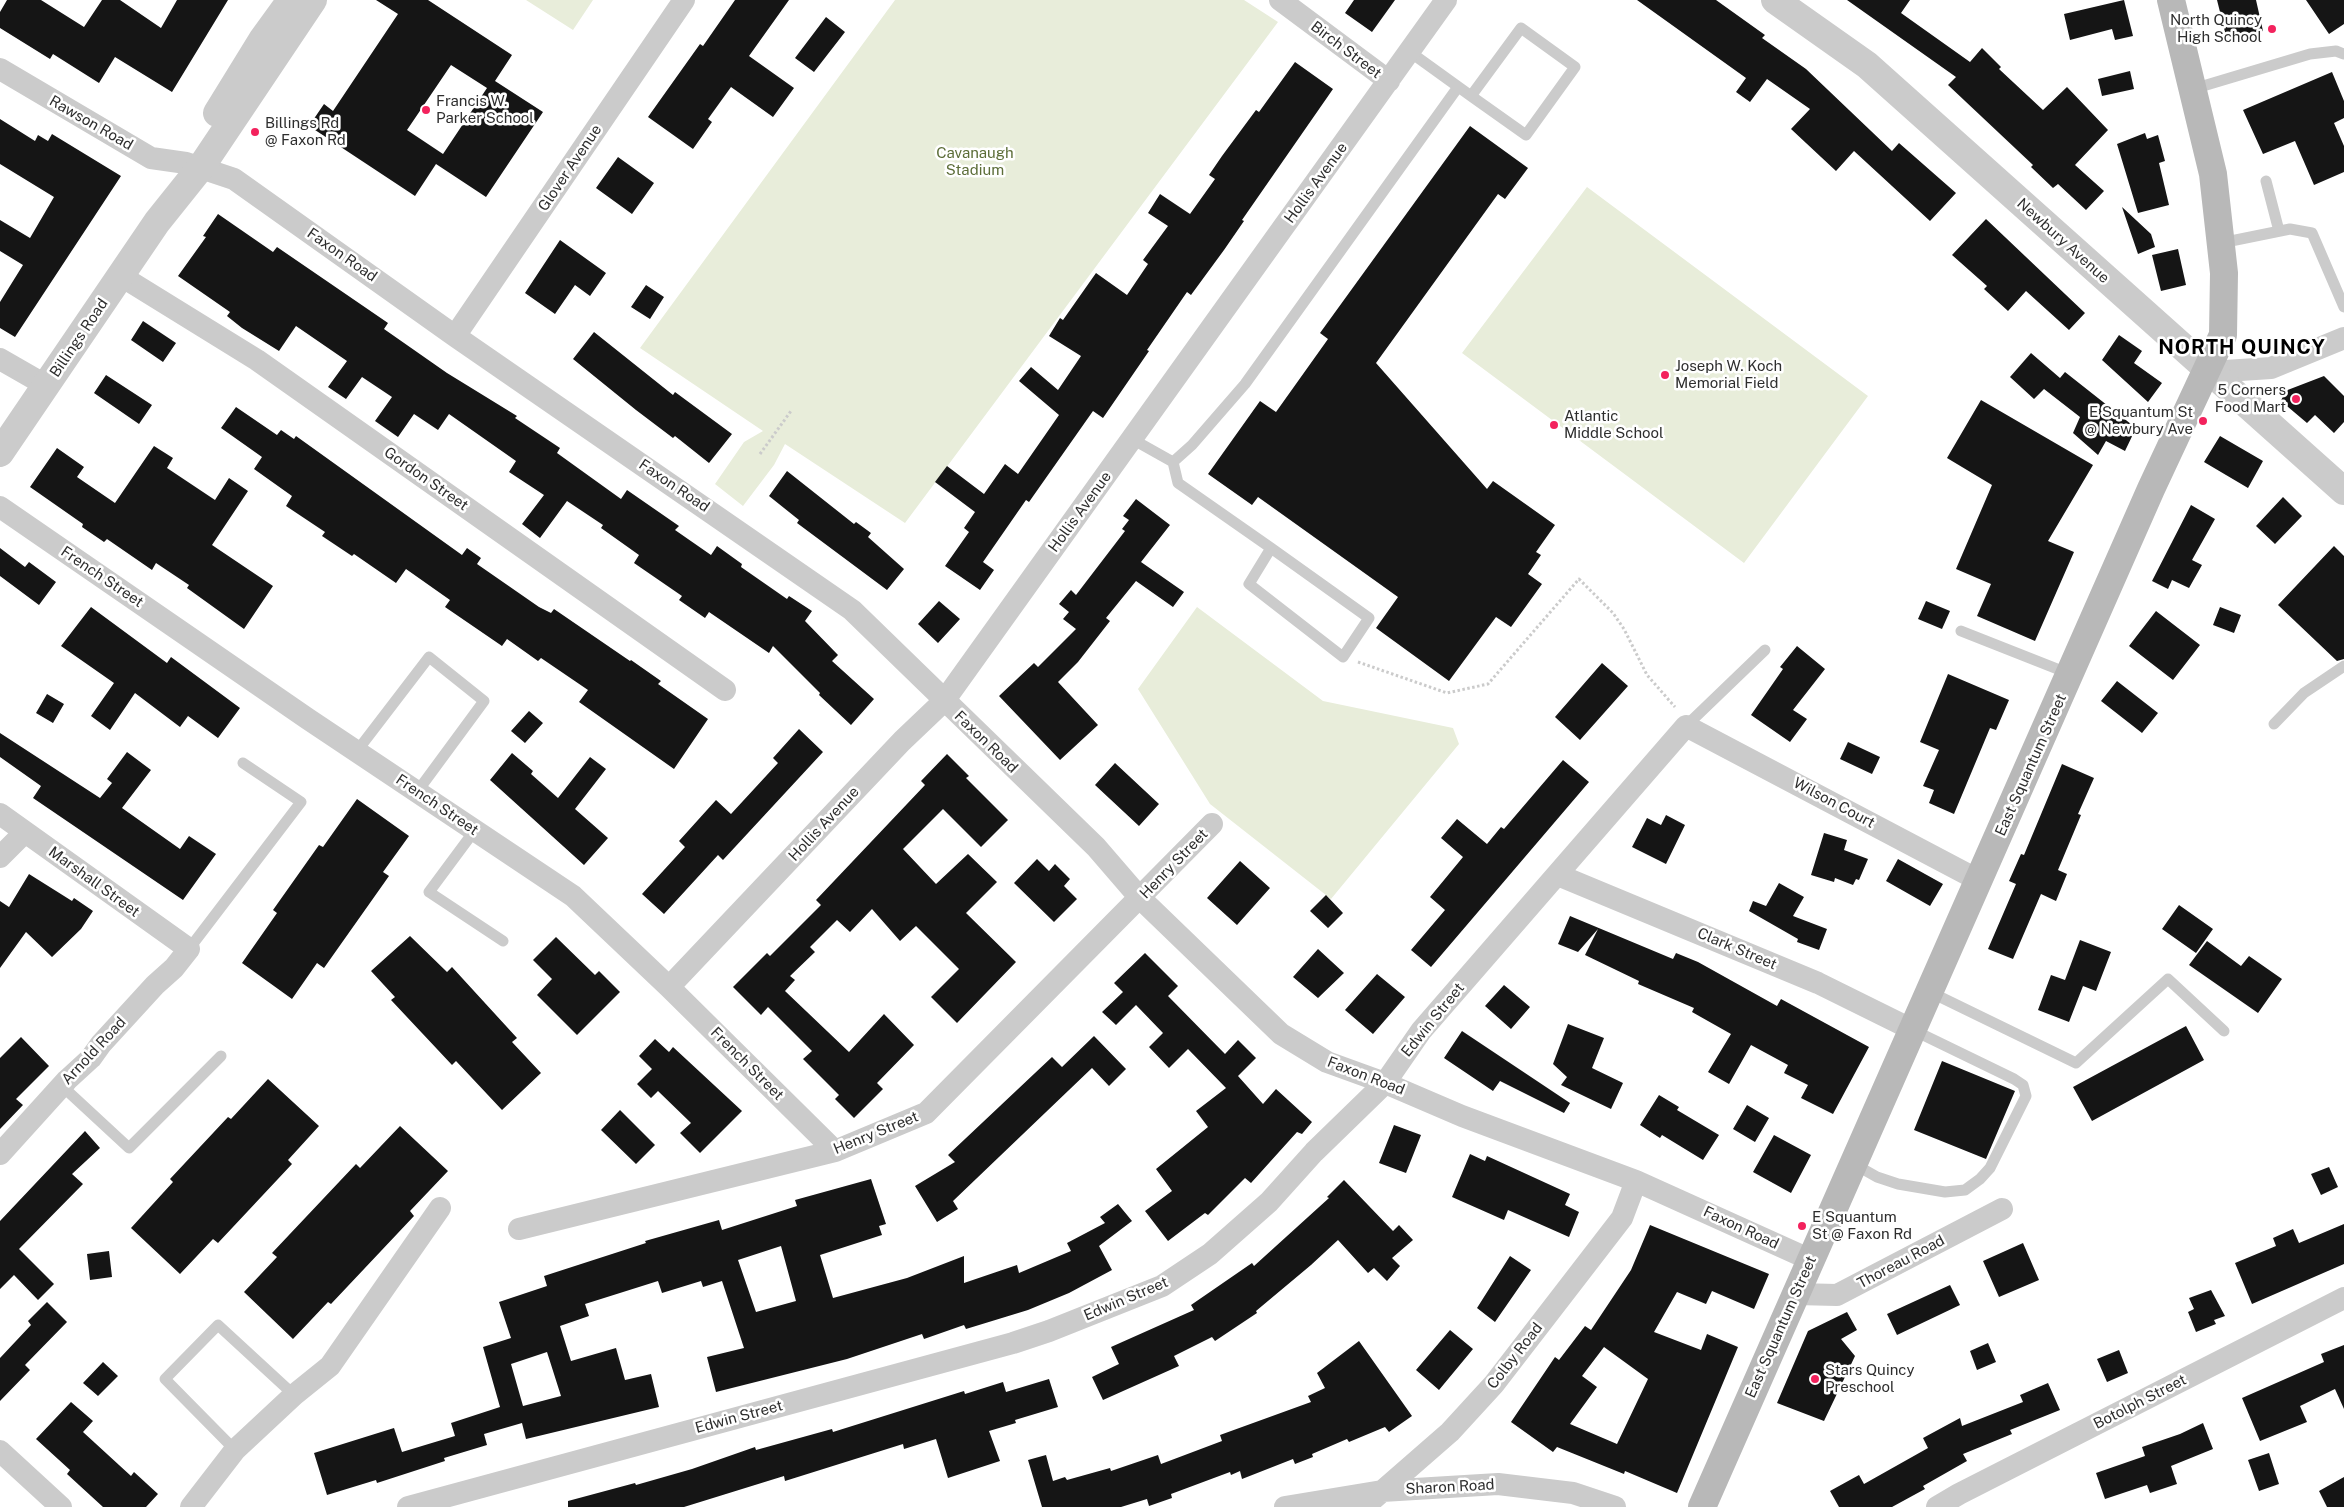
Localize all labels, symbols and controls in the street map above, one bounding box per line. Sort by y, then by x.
place label: North Quincy High School [2170,11,2262,46]
street label: Birch Street [1307,18,1385,82]
marker: North Quincy High School [2266,23,2278,35]
street label: Rawson Road [46,92,136,154]
place label: Francis W. Parker School [436,92,534,127]
marker: Francis W. Parker School [420,104,432,116]
place label: Billings Rd @ Faxon Rd [265,114,346,149]
street label: Glover Avenue [534,121,606,215]
marker: Billings Rd @ Faxon Rd [249,126,261,138]
street label: Hollis Avenue [1281,139,1351,227]
park label: Cavanaugh Stadium [936,144,1014,179]
street label: Newbury Avenue [2013,195,2113,287]
street label: Faxon Road [304,224,380,286]
street label: Billings Road [46,295,112,381]
district label: NORTH QUINCY [2157,336,2327,360]
place label: Joseph W. Koch Memorial Field [1675,357,1782,392]
marker: Joseph W. Koch Memorial Field [1659,369,1671,381]
place label: 5 Corners Food Mart [2215,381,2286,416]
marker: 5 Corners Food Mart [2290,393,2302,405]
place label: E Squantum St @ Newbury Ave [2084,403,2193,438]
place label: Atlantic Middle School [1564,407,1664,442]
marker: E Squantum St @ Newbury Ave [2197,415,2209,427]
marker: Atlantic Middle School [1548,419,1560,431]
street label: Gordon Street [380,443,472,515]
street label: Faxon Road [635,456,713,516]
street label: Hollis Avenue [1045,468,1115,556]
street label: French Street [57,543,147,611]
street label: East Squantum Street [1992,691,2070,839]
street label: Faxon Road [950,707,1022,777]
street label: French Street [392,771,482,839]
street label: Wilson Court [1790,774,1878,832]
street label: Hollis Avenue [785,783,863,865]
street label: Henry Street [1136,825,1212,903]
street label: Marshall Street [45,843,143,921]
street label: Clark Street [1694,924,1780,974]
street label: Edwin Street [1398,979,1468,1061]
street label: Arnold Road [58,1013,130,1089]
street label: French Street [707,1024,787,1104]
street label: Faxon Road [1325,1053,1407,1099]
street label: Henry Street [831,1108,921,1158]
street label: Faxon Road [1700,1203,1782,1253]
place label: E Squantum St @ Faxon Rd [1812,1208,1912,1243]
marker: E Squantum St @ Faxon Rd [1796,1220,1808,1232]
street label: Thoreau Road [1854,1231,1948,1293]
street label: East Squantum Street [1742,1253,1820,1401]
street label: Edwin Street [1081,1273,1171,1325]
street label: Colby Road [1483,1319,1547,1393]
place label: Stars Quincy Preschool [1825,1361,1914,1396]
street label: Botolph Street [2091,1371,2189,1433]
marker: Stars Quincy Preschool [1809,1373,1821,1385]
street label: Edwin Street [693,1397,785,1437]
street label: Sharon Road [1405,1476,1495,1498]

